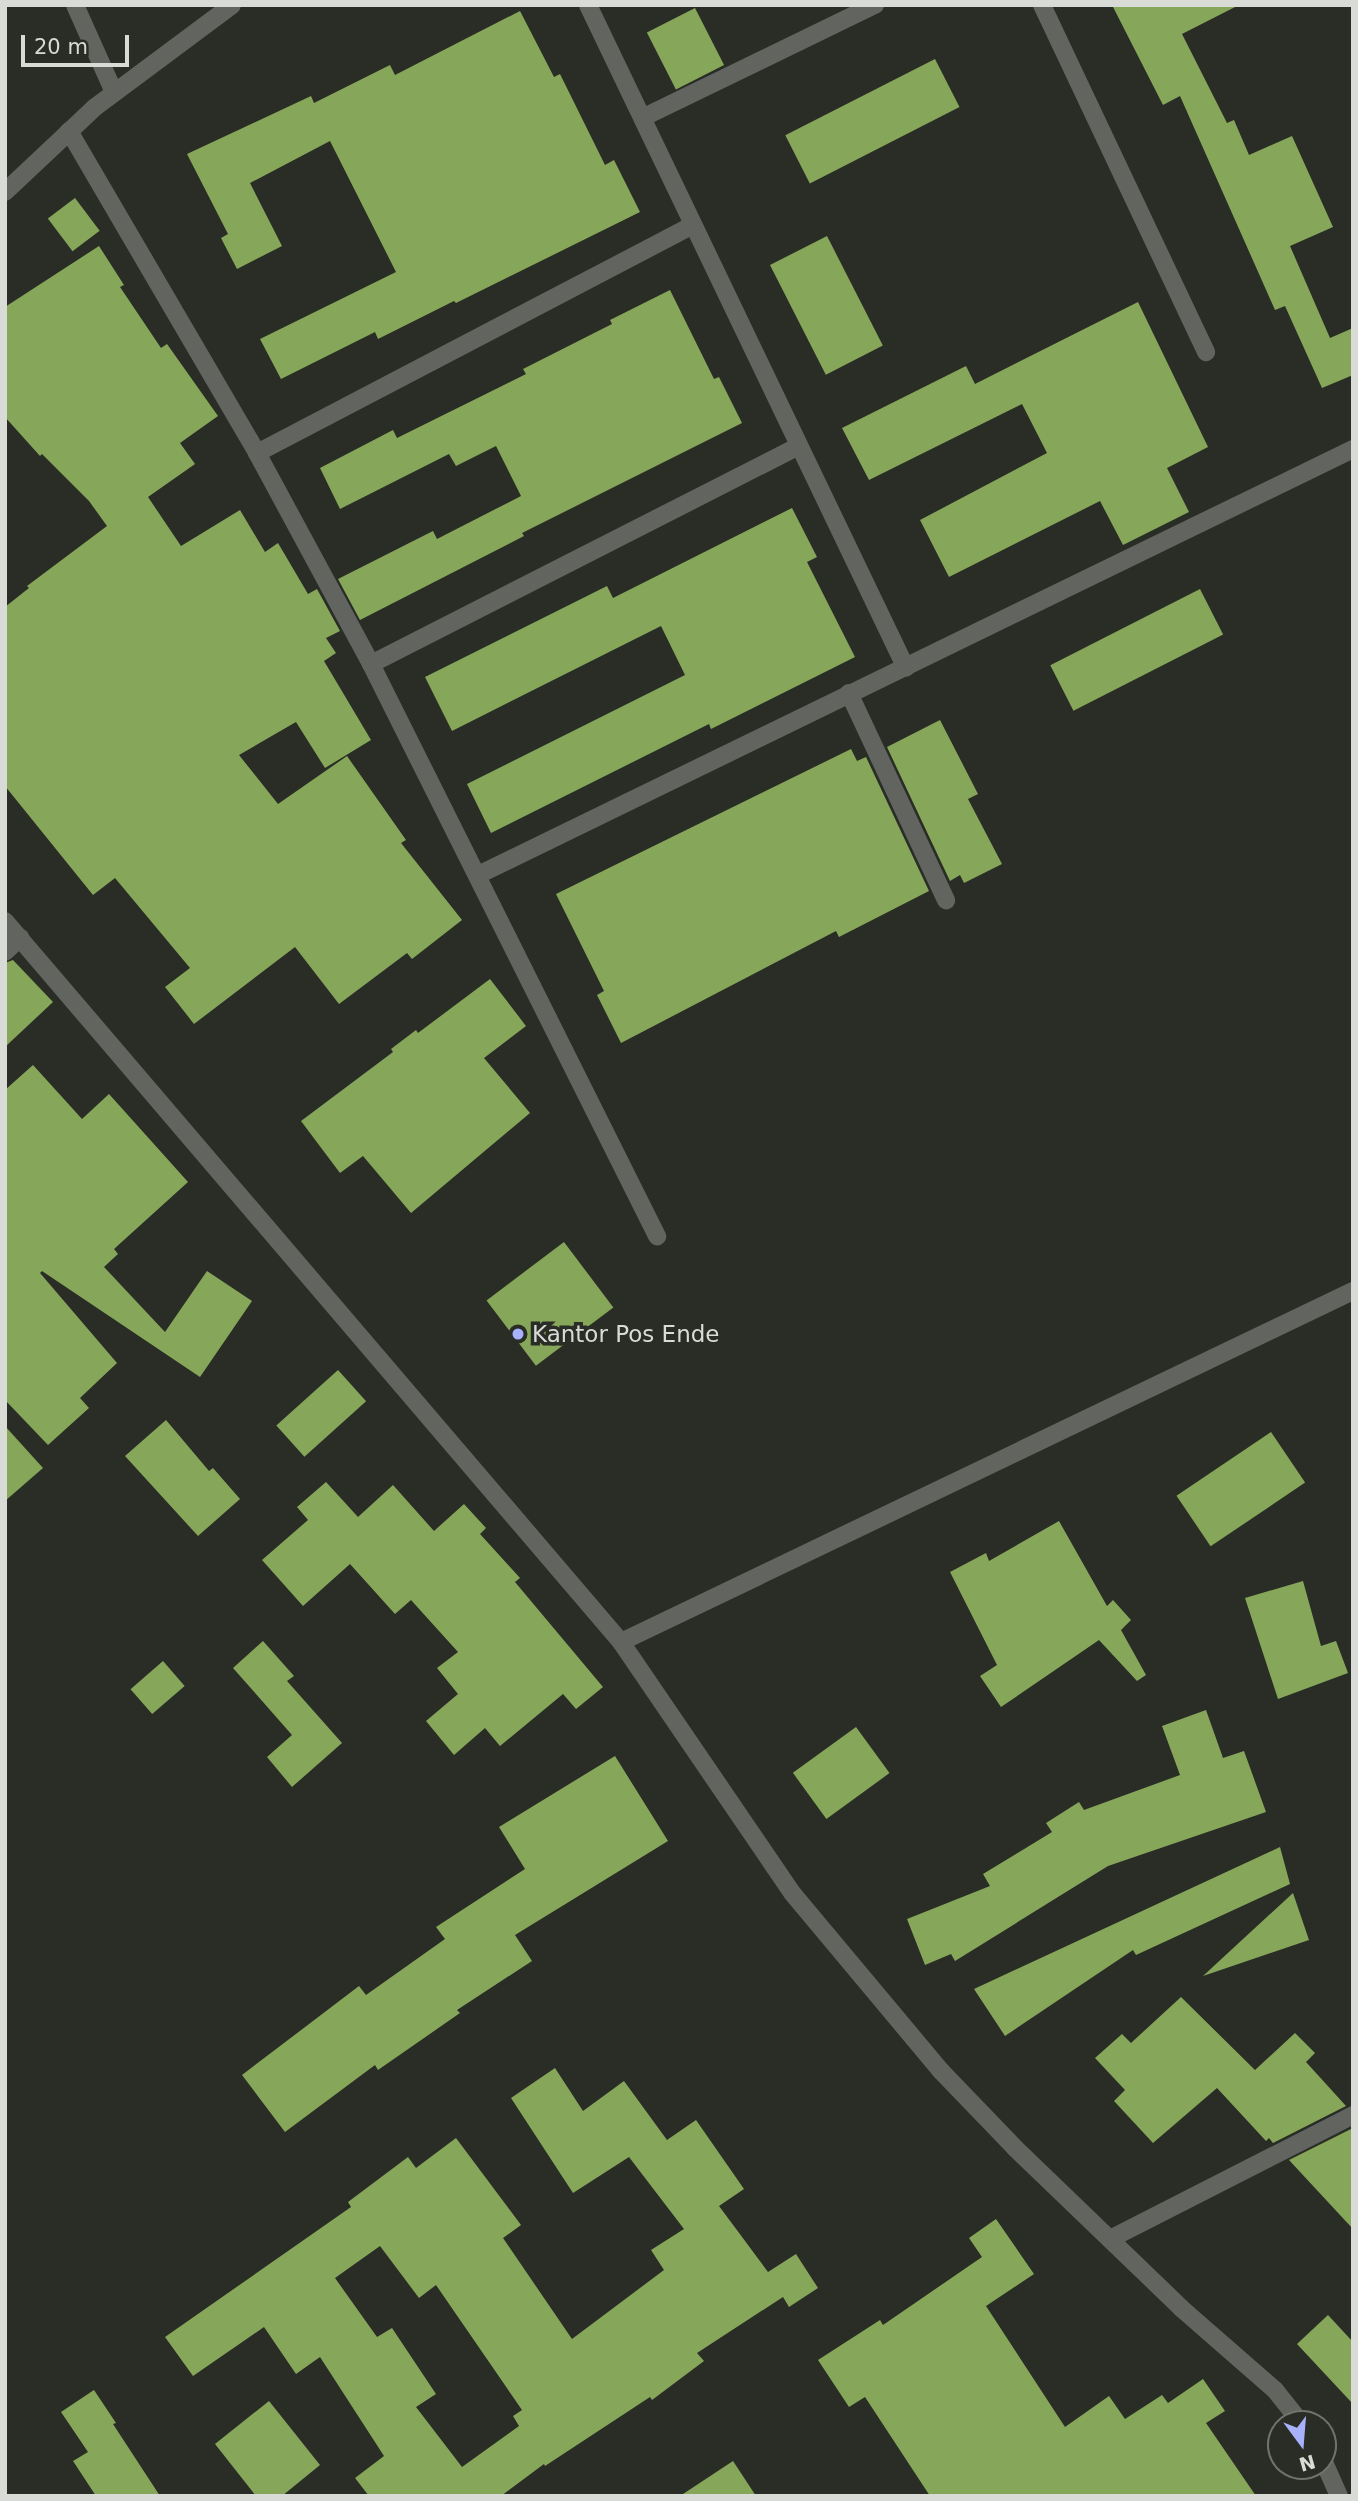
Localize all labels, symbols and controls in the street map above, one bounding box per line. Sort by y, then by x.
scale bar [24,21,133,65]
text: 20 m [34,35,88,59]
place label: Kantor Pos Ende [532,1320,719,1348]
marker: Kantor Pos Ende [510,1326,526,1342]
north arrow [1267,2410,1337,2480]
text: N [1297,2450,1318,2476]

